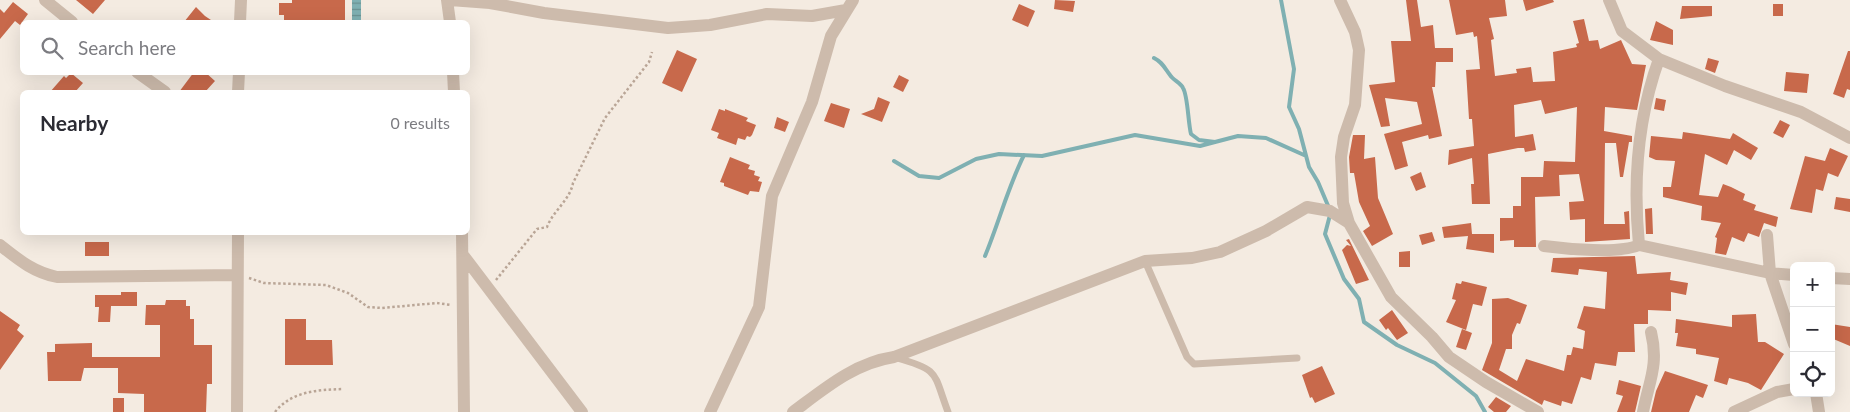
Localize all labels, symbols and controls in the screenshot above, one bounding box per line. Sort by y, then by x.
search box [20,20,470,75]
icon: search [38,34,66,62]
text: Search here [78,36,176,59]
text: Nearby [40,110,108,135]
text: 0 results [390,113,450,132]
map controls [1790,262,1835,397]
button: + [1790,262,1835,307]
button: − [1790,307,1835,352]
button: locate [1790,352,1835,397]

